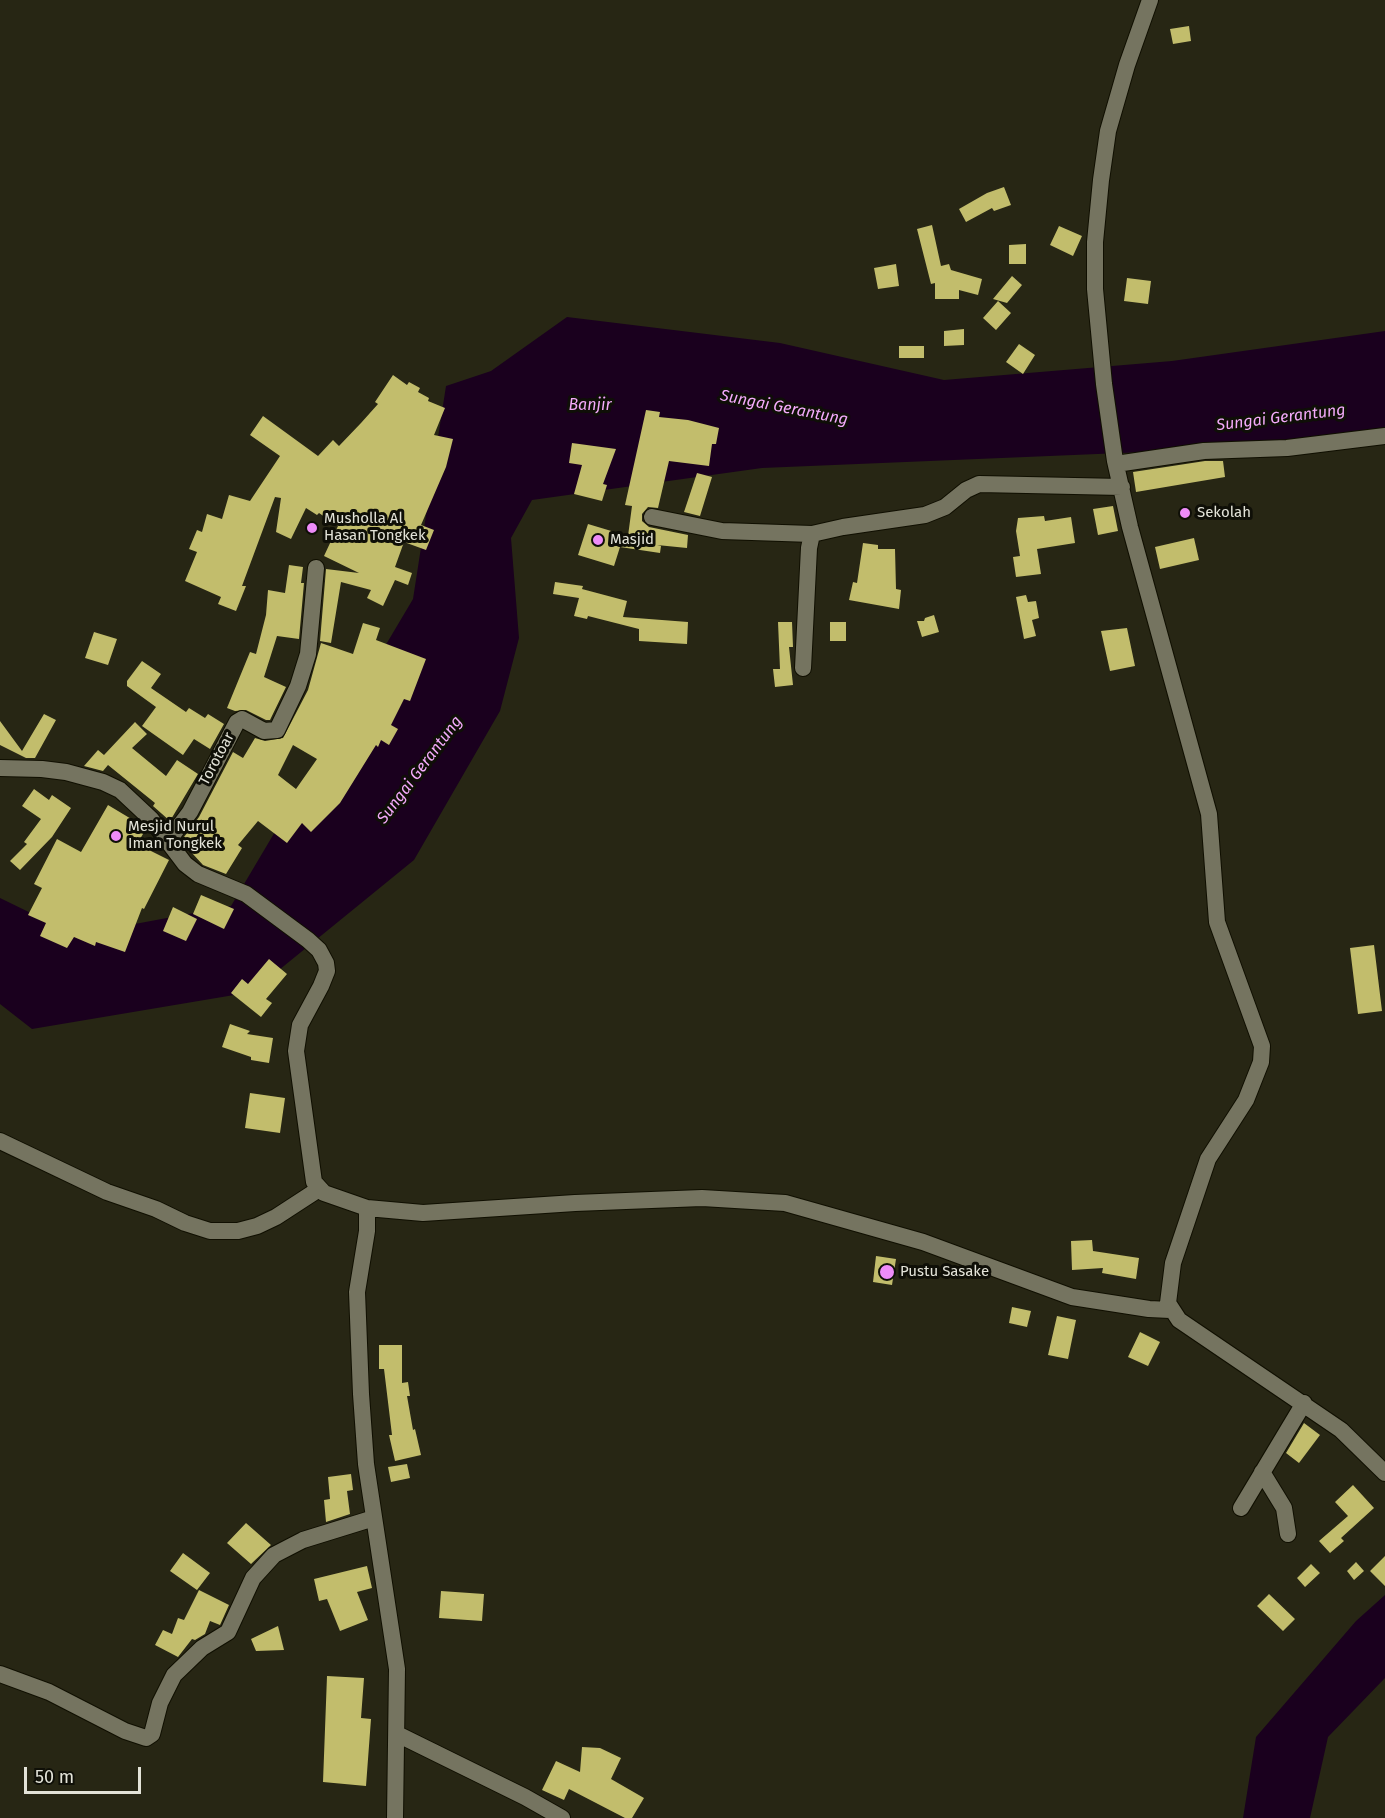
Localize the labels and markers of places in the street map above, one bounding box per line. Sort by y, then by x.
place label: Sekolah [1197,504,1251,522]
marker: Sekolah [1178,506,1192,520]
place label: Musholla Al Hasan Tongkek [324,510,426,545]
marker: Musholla Al Hasan Tongkek [305,521,319,535]
place label: Masjid [610,531,654,549]
marker: Masjid [591,533,605,547]
place label: Mesjid Nurul Iman Tongkek [128,818,222,853]
marker: Mesjid Nurul Iman Tongkek [109,829,123,843]
marker: Pustu Sasake [878,1263,896,1281]
place label: Pustu Sasake [900,1263,989,1281]

